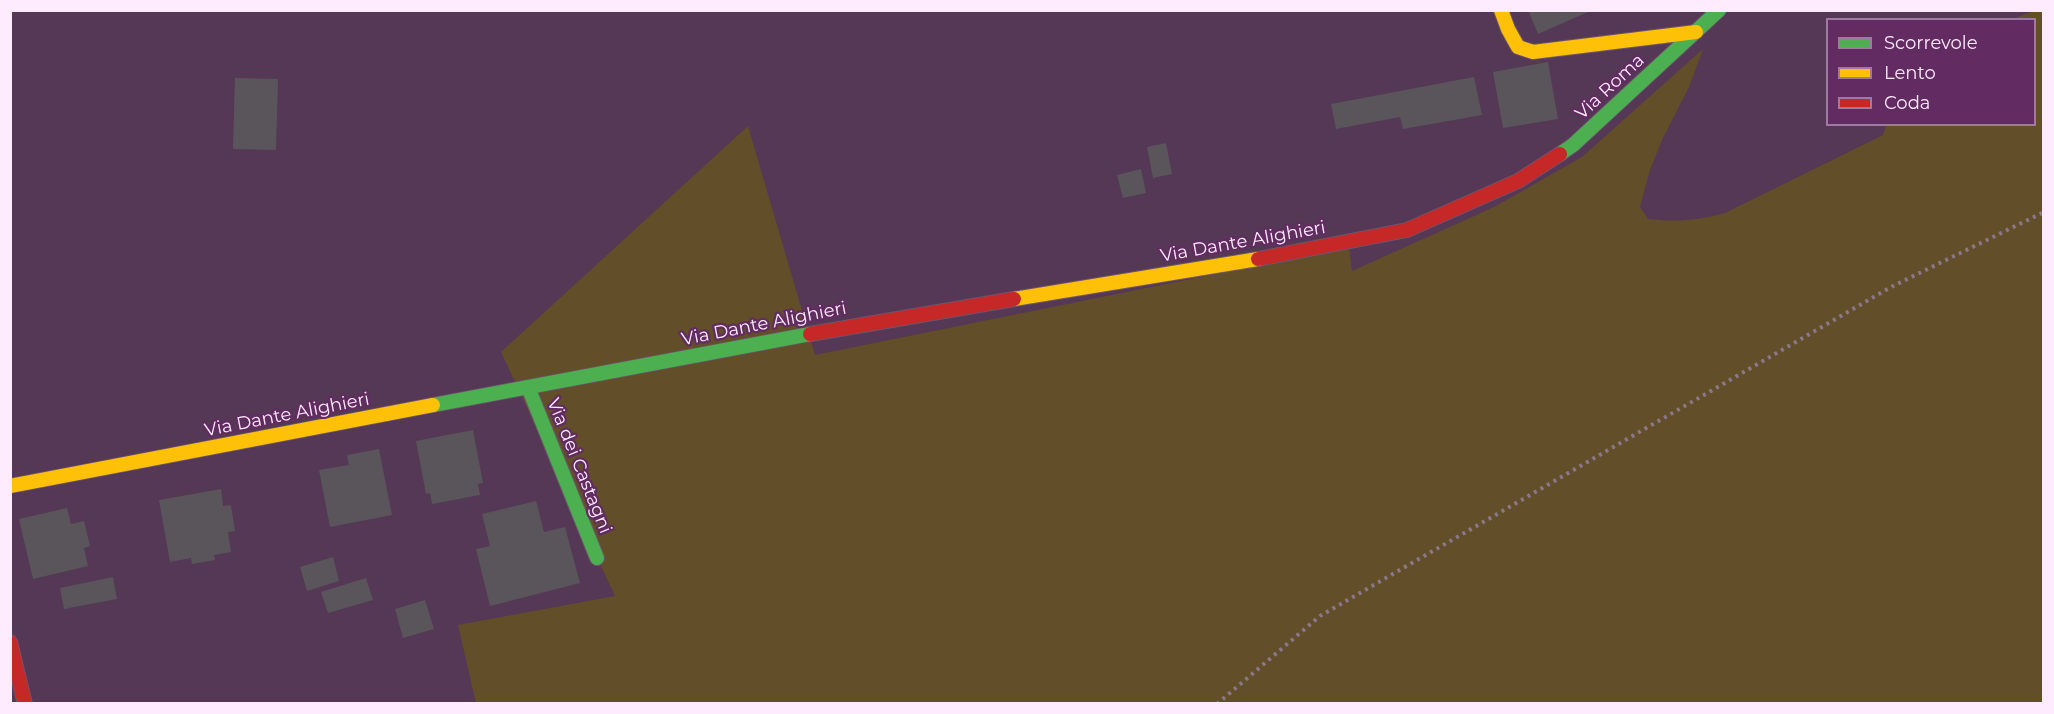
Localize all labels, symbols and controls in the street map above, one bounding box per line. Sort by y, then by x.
legend [1826,18,2036,126]
text: Scorrevole [1884,32,1978,54]
street label: Via Roma [1571,50,1649,124]
text: Lento [1884,62,1936,84]
text: Coda [1884,92,1930,114]
street label: Via Dante Alighieri [1159,217,1327,267]
street label: Via Dante Alighieri [680,297,848,351]
street label: Via Dante Alighieri [203,388,371,442]
street label: Via dei Castagni [542,395,616,537]

